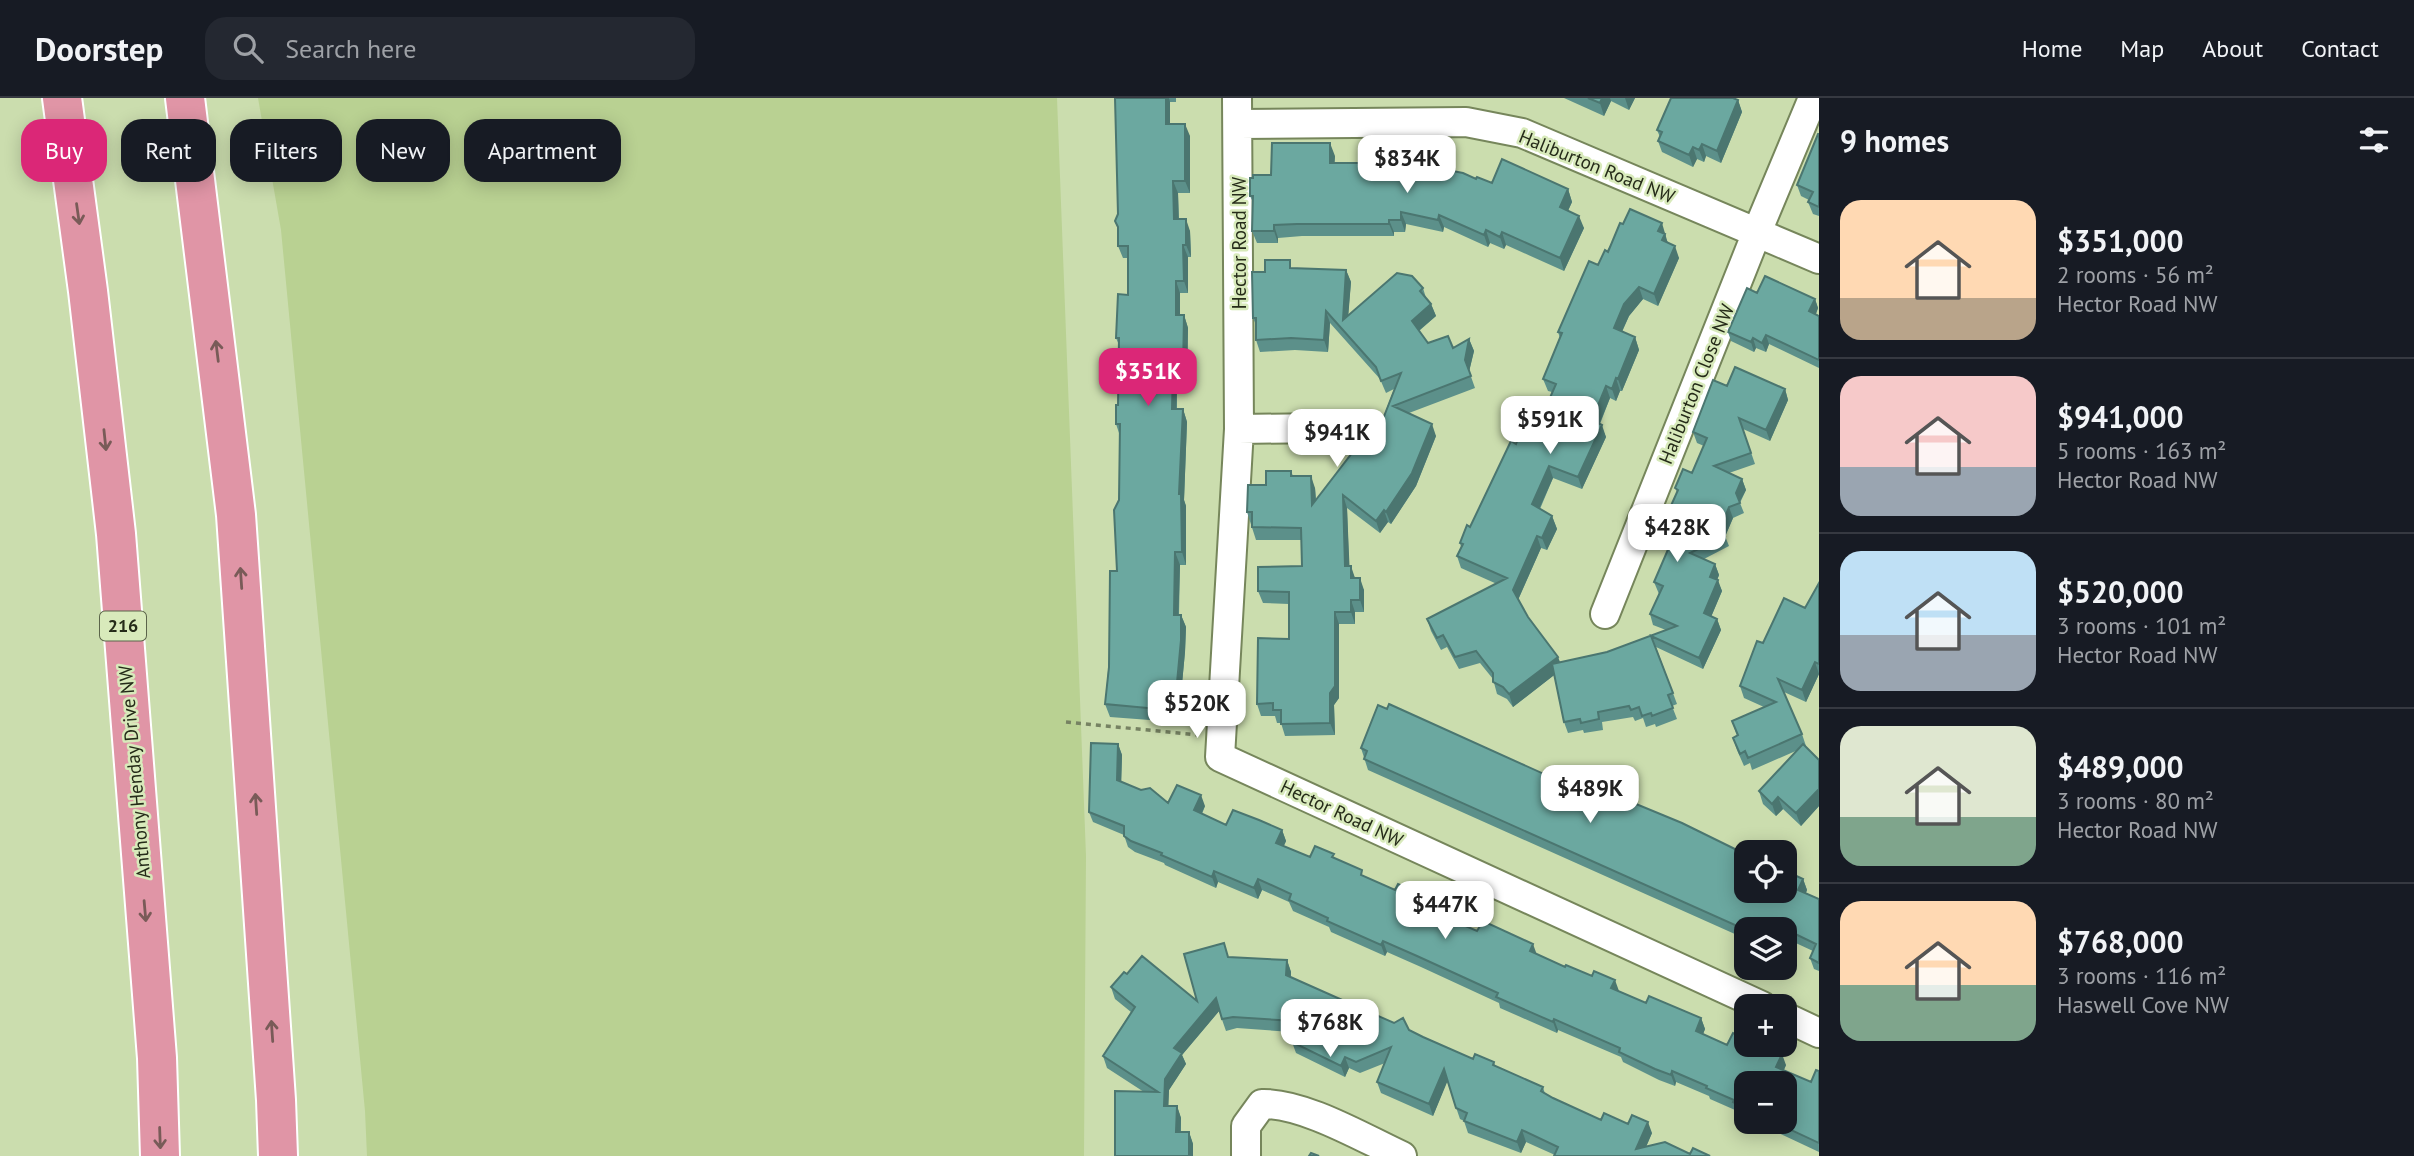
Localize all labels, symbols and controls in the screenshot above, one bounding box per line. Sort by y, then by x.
search box [205,17,695,80]
text: Doorstep [35,27,163,70]
icon: search [229,29,267,67]
text: Search here [285,32,416,65]
text: Home [2022,33,2082,64]
text: Map [2120,33,2164,64]
text: About [2202,33,2263,64]
text: Contact [2301,33,2379,64]
chip: Buy [21,119,107,182]
chip: Rent [121,119,216,182]
chip: Filters [230,119,342,182]
chip: New [356,119,450,182]
chip: Apartment [464,119,621,182]
text: 9 homes [1840,121,1949,160]
icon: filters [2355,121,2393,159]
street label: Haliburton Road NW [1516,124,1679,208]
pin: $834K [1358,136,1456,195]
text: $834K [1374,143,1440,172]
street label: Hector Road NW [1227,176,1251,309]
one-way arrow [71,202,84,225]
text: $351,000 [2057,221,2184,260]
icon: home [1896,228,1980,312]
text: 2 rooms · 56 m² [2057,260,2214,289]
text: Hector Road NW [2057,289,2217,318]
street label: Haliburton Close NW [1653,300,1739,467]
one-way arrow [210,340,223,363]
pin: $351K [1099,348,1197,408]
text: $351K [1115,356,1181,385]
pin: $591K [1501,396,1599,456]
text: $941,000 [2057,397,2184,436]
text: $591K [1517,404,1583,433]
icon: home [1896,404,1980,488]
pin: $941K [1288,410,1386,469]
text: $941K [1304,417,1370,446]
one-way arrow [99,428,112,451]
text: 5 rooms · 163 m² [2057,436,2226,465]
text: Hector Road NW [2057,465,2217,494]
pin: $428K [1628,504,1726,564]
text: $428K [1644,512,1710,541]
one-way arrow [234,567,247,589]
text: $520,000 [2057,572,2184,611]
icon: home [1896,579,1980,663]
text: 3 rooms · 101 m² [2057,611,2226,640]
road number: 216 [100,612,146,640]
text: Hector Road NW [2057,640,2217,669]
street label: Anthony Henday Drive NW [113,664,155,880]
pin: $520K [1148,680,1246,740]
text: $520K [1164,688,1230,717]
text: $489,000 [2057,747,2184,786]
icon: home [1896,754,1980,838]
pin: $489K [1541,766,1639,825]
text: $489K [1557,773,1623,802]
street label: Hector Road NW [1277,774,1407,852]
text: 3 rooms · 80 m² [2057,786,2214,815]
one-way arrow [249,794,262,816]
text: Hector Road NW [2057,815,2217,844]
map controls [1734,840,1797,1134]
button: locate [1734,840,1797,903]
pin: $447K [1396,882,1494,941]
text: $447K [1412,889,1478,918]
one-way arrow [139,899,152,922]
button: layers [1734,917,1797,980]
text: $768,000 [2057,922,2184,961]
icon: home [1896,929,1980,1013]
text: 3 rooms · 116 m² [2057,961,2226,990]
text: Haswell Cove NW [2057,990,2229,1019]
button: + [1734,994,1797,1057]
pin: $768K [1281,1000,1379,1059]
text: $768K [1297,1007,1363,1036]
one-way arrow [265,1020,278,1043]
button: − [1734,1071,1797,1134]
one-way arrow [153,1126,166,1149]

